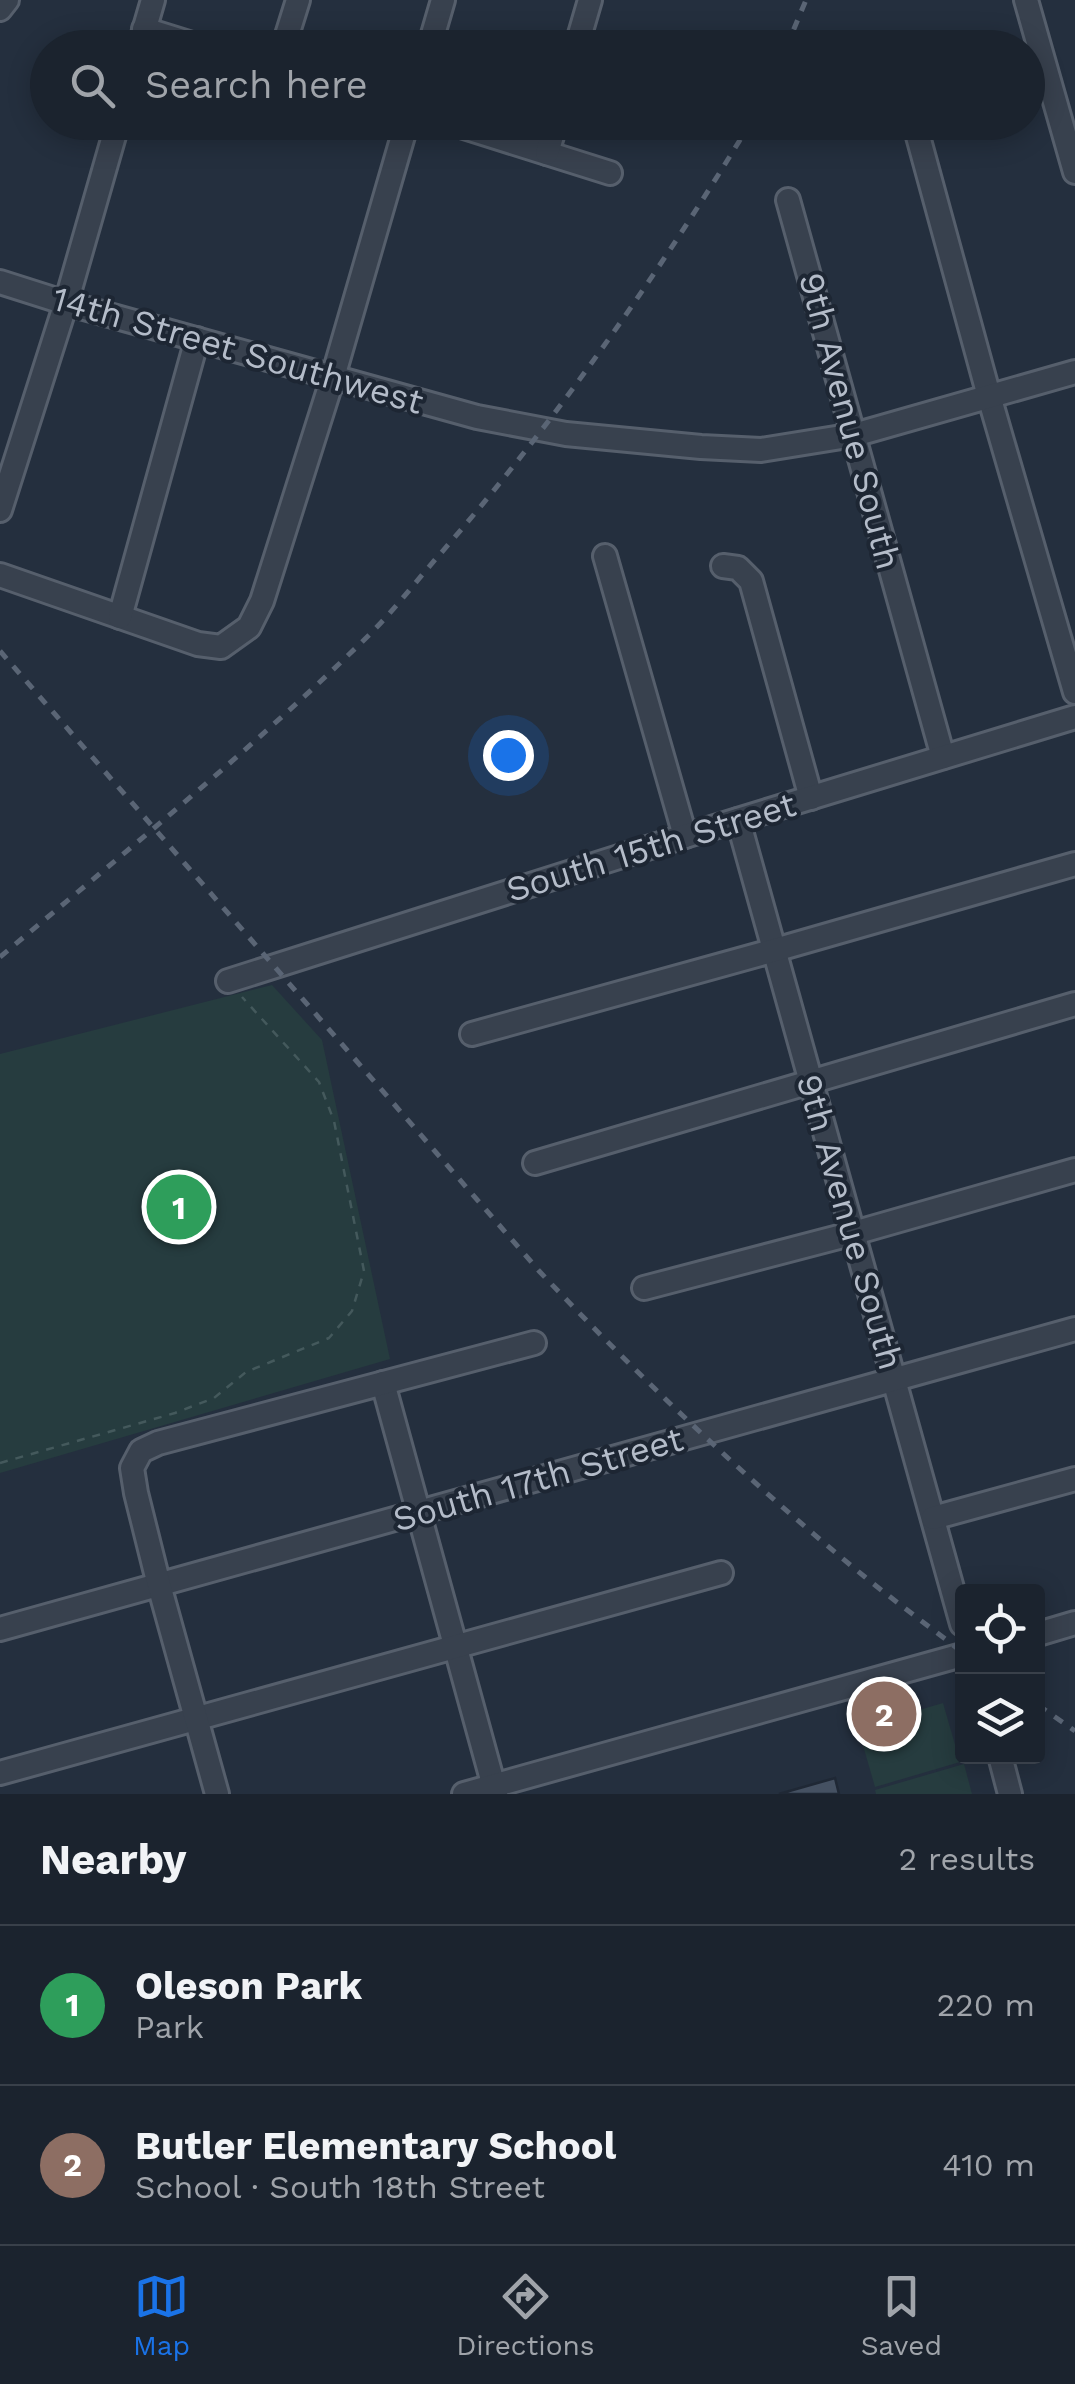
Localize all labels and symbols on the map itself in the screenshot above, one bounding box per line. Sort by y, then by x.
street label: 9th Avenue South [790,268,910,574]
street label: 14th Street Southwest [48,277,429,423]
your location [483,730,534,781]
street label: South 15th Street [501,783,801,911]
street label: 9th Avenue South [788,1069,912,1375]
pin: 1 [146,1170,212,1244]
street label: South 17th Street [388,1417,688,1540]
pin: 2 [852,1676,916,1752]

